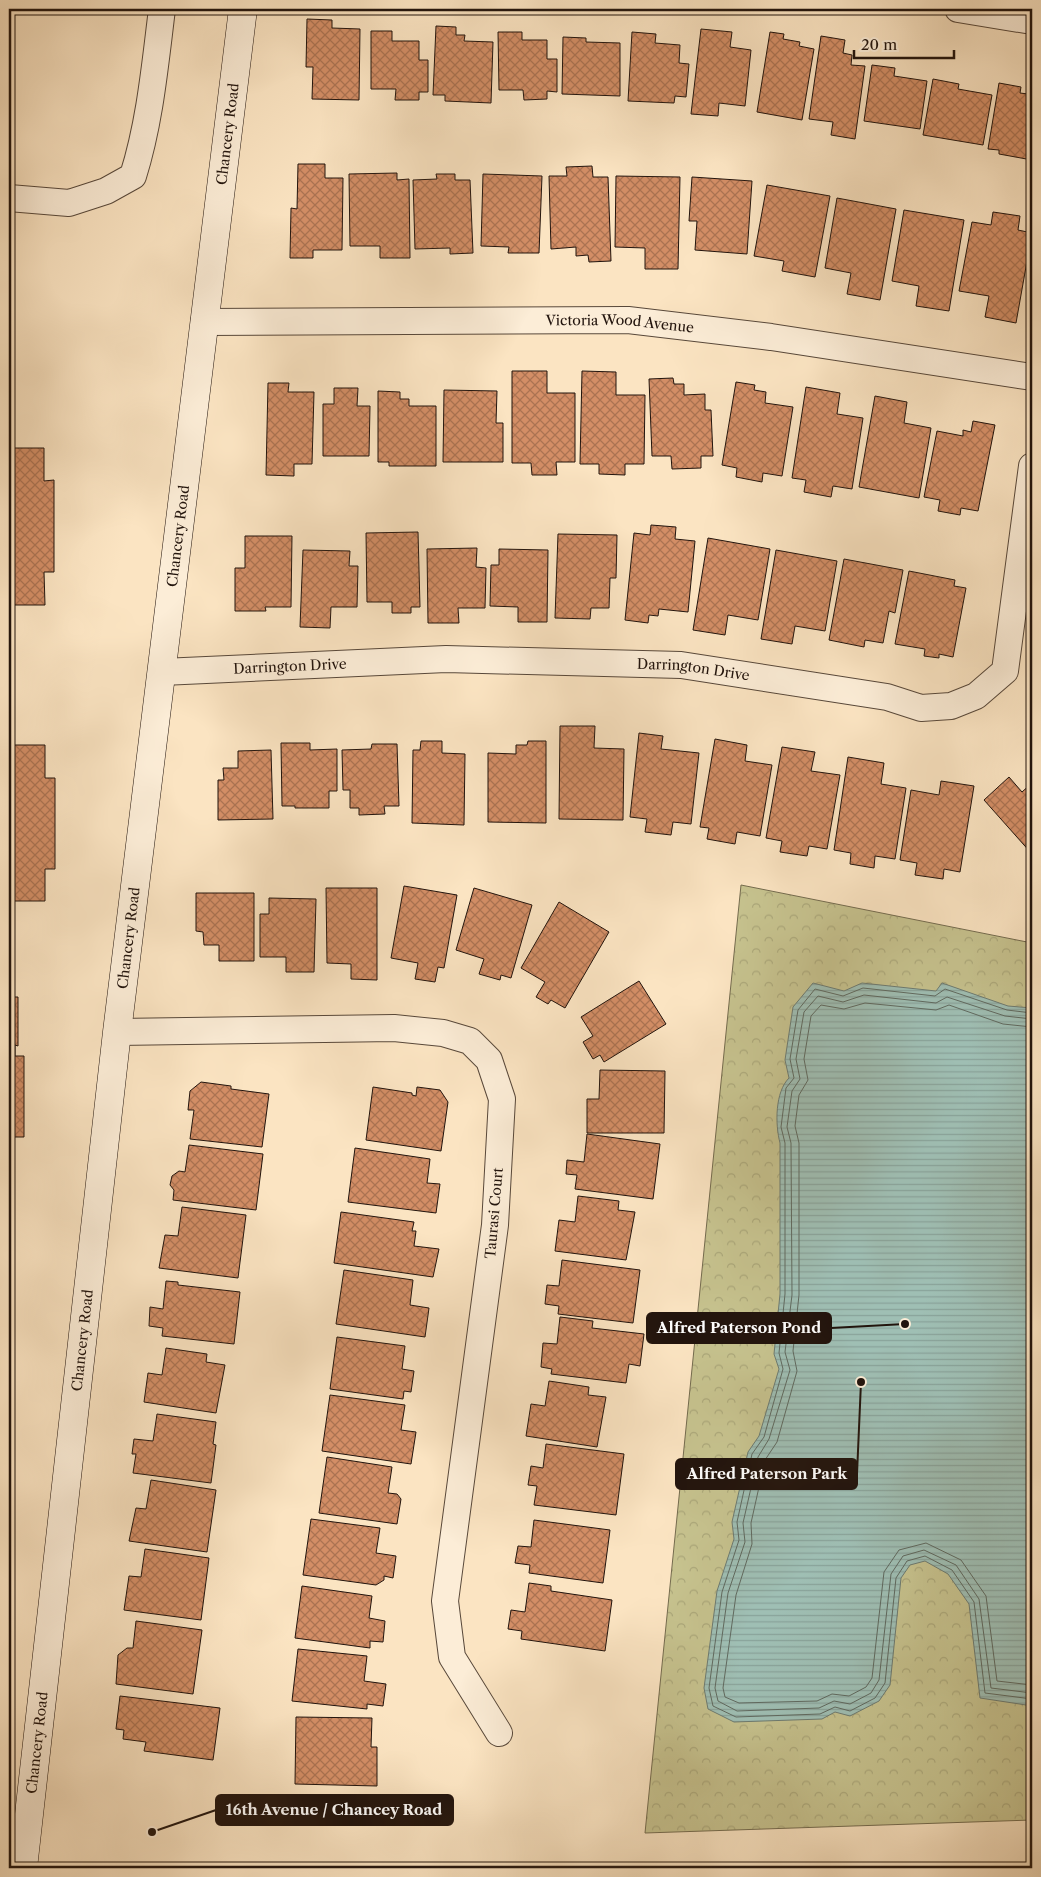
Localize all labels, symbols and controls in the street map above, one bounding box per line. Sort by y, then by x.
scale bar [854,28,954,60]
text: 20 m [861,35,897,54]
street label: Chancery Road [212,82,243,186]
street label: Victoria Wood Avenue [545,311,695,337]
street label: Chancery Road [163,484,193,588]
street label: Darrington Drive [233,655,347,678]
street label: Darrington Drive [637,655,751,685]
street label: Chancery Road [113,886,144,990]
street label: Taurasi Court [481,1167,507,1259]
street label: Chancery Road [68,1288,97,1392]
callout: Alfred Paterson Pond [647,1313,831,1343]
text: Alfred Paterson Pond [656,1318,821,1337]
callout: Alfred Paterson Park [676,1459,857,1489]
text: Alfred Paterson Park [686,1464,848,1483]
street label: Chancery Road [22,1690,52,1795]
callout: 16th Avenue / Chancey Road [216,1795,453,1825]
text: 16th Avenue / Chancey Road [226,1800,442,1819]

